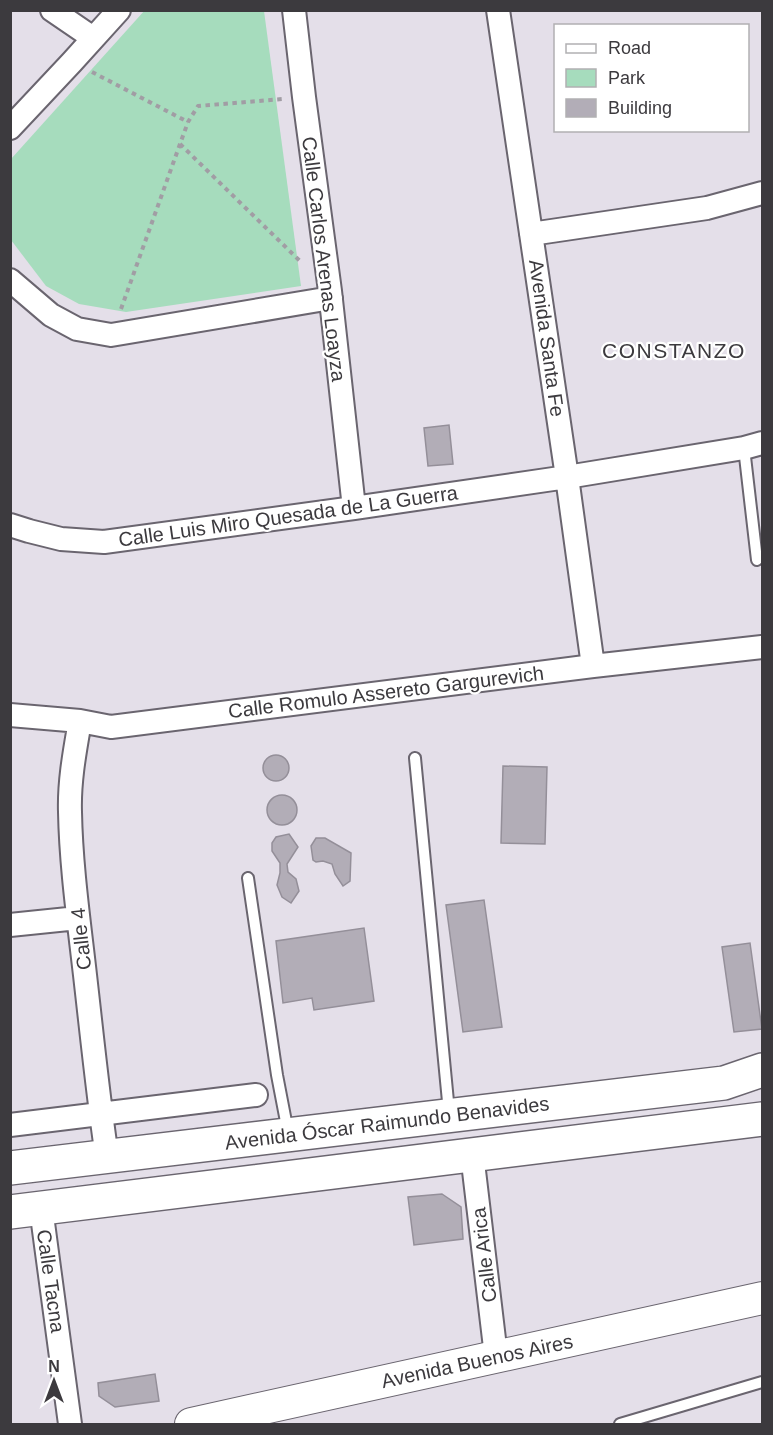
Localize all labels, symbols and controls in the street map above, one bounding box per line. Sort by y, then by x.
legend [554,24,749,132]
text: Road [608,38,651,58]
text: Park [608,68,646,88]
text: Building [608,98,672,118]
street label: Calle Carlos Arenas Loayza [298,135,350,384]
street label: Avenida Santa Fe [525,258,569,418]
district label: CONSTANZO [602,339,746,362]
street label: Calle Luis Miro Quesada de La Guerra [117,481,460,551]
street label: Calle Romulo Assereto Gargurevich [227,662,545,722]
street label: Calle 4 [67,907,95,971]
street label: Avenida Óscar Raimundo Benavides [224,1092,550,1154]
street label: Calle Arica [467,1205,501,1304]
street label: Calle Tacna [33,1228,69,1335]
street label: Avenida Buenos Aires [379,1330,575,1392]
north arrow [24,1351,84,1411]
text: N [48,1358,60,1375]

